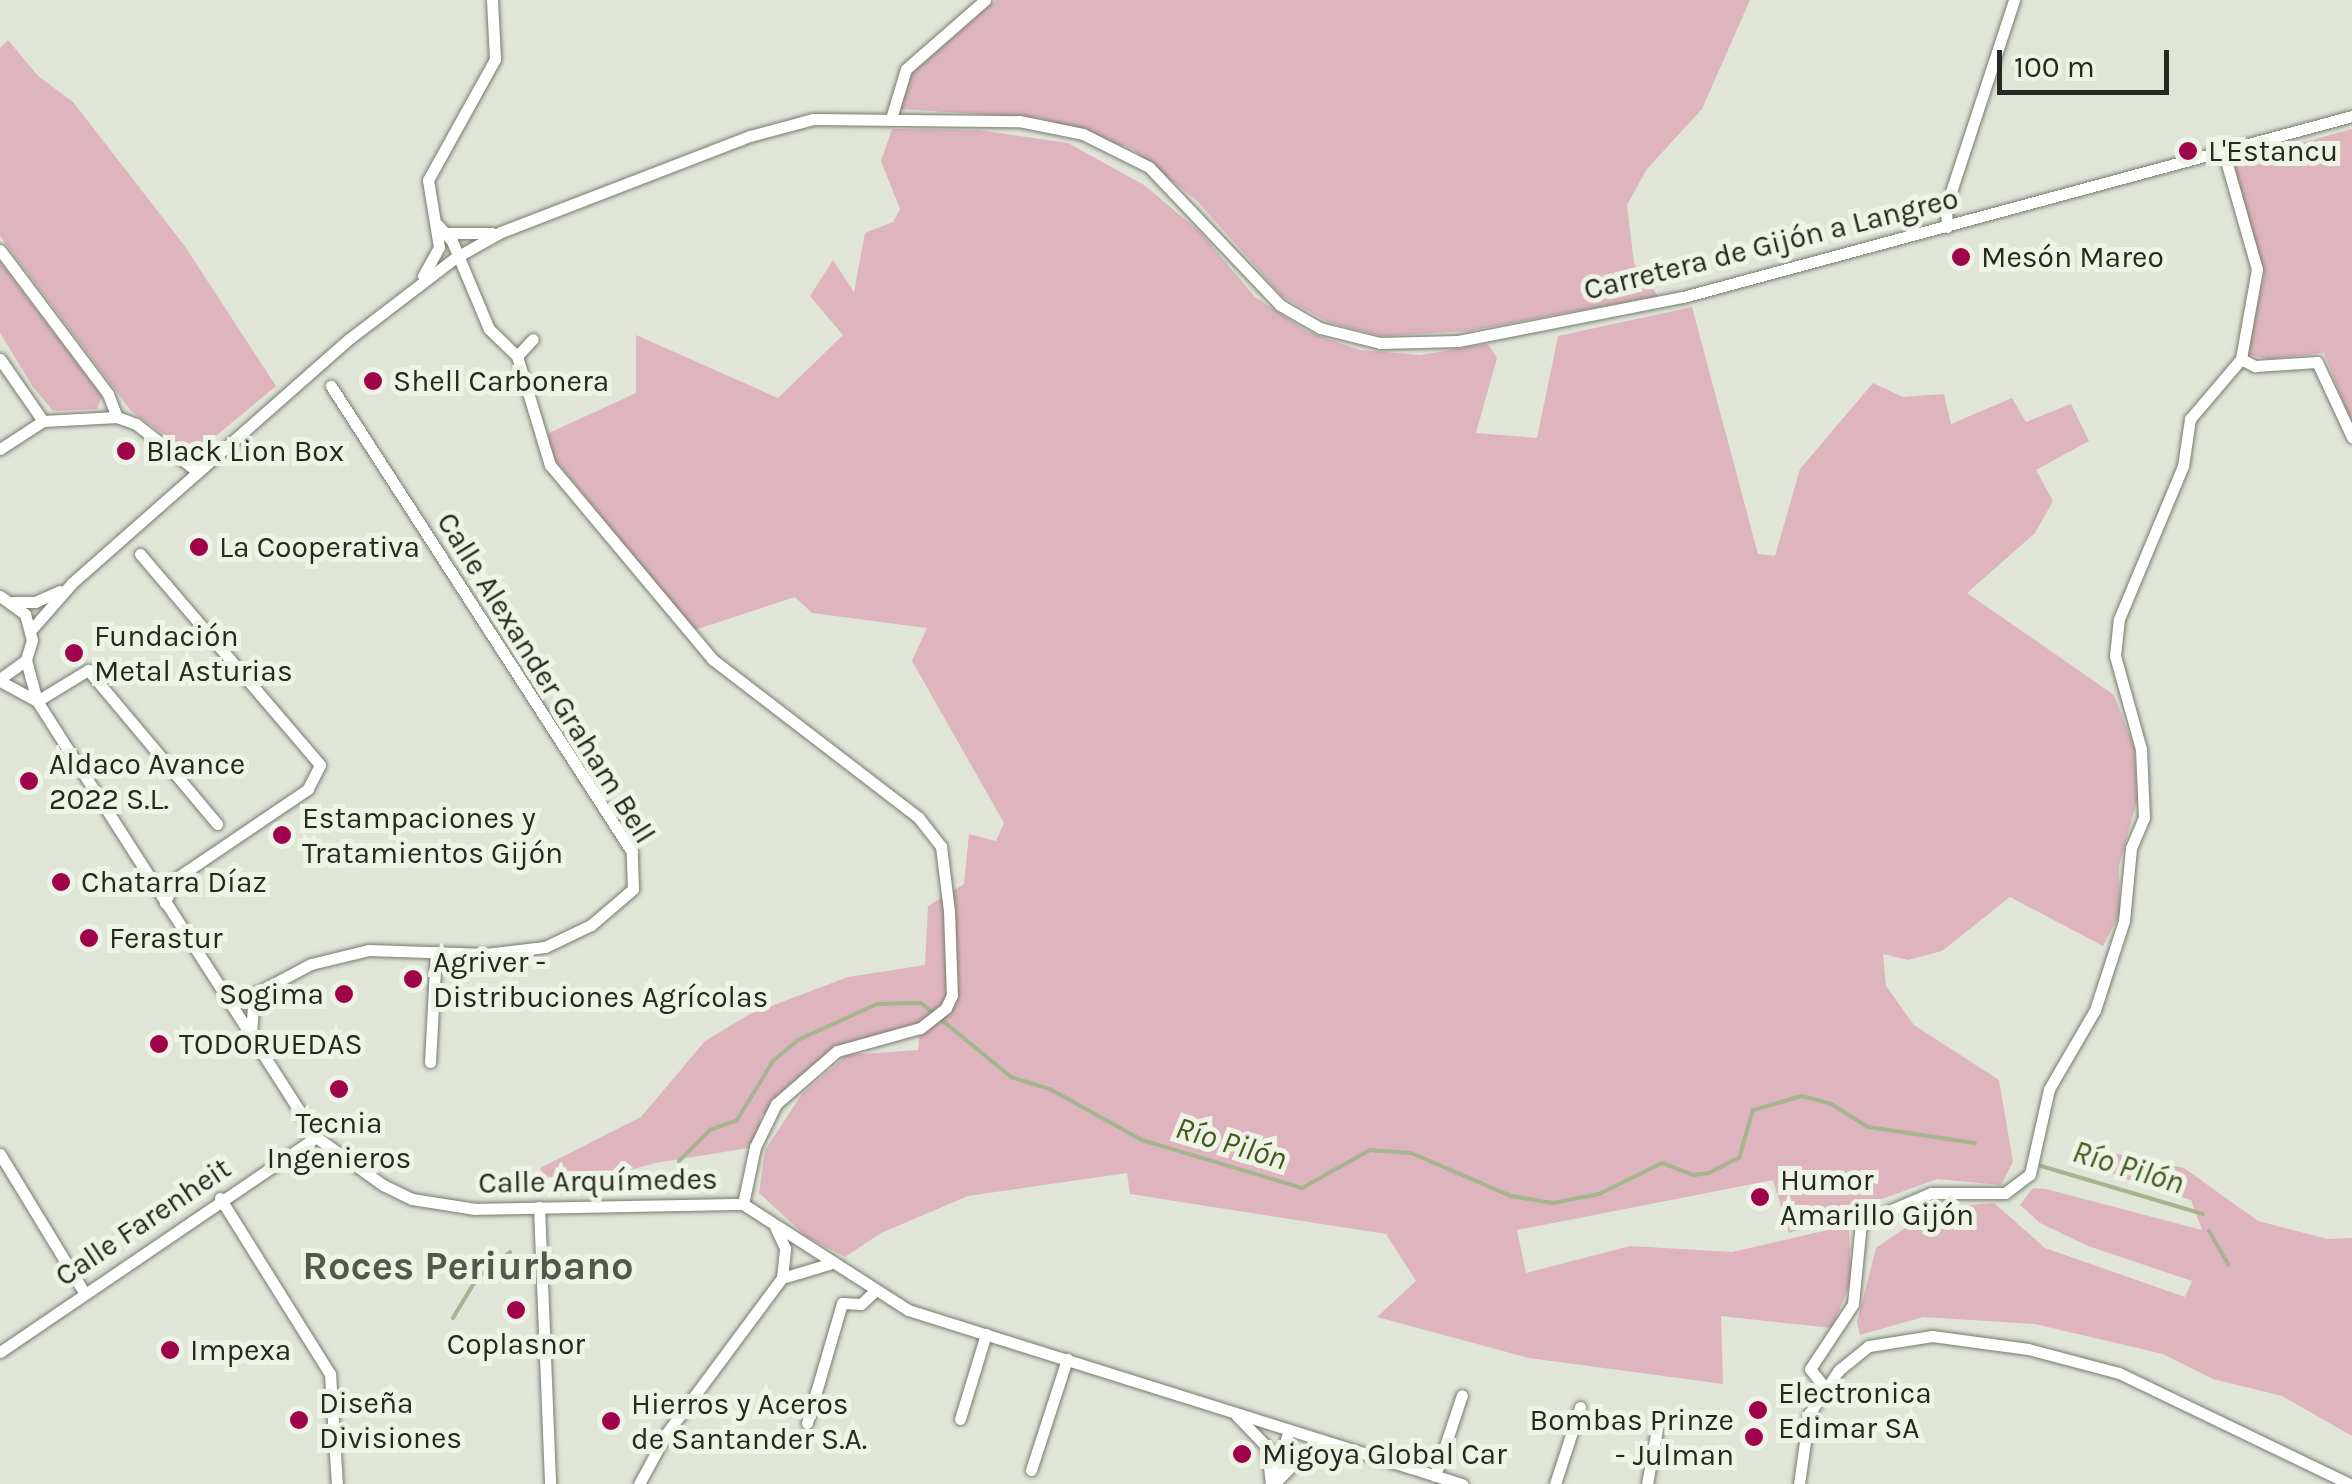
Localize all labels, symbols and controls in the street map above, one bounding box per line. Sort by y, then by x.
scale bar [2002,30,2174,92]
text: 100 m [2014,49,2095,85]
place label: L'Estancu [2208,133,2338,169]
marker: L'Estancu [2177,140,2199,162]
street label: Carretera de Gijón a Langreo [1580,180,1962,308]
place label: Mesón Mareo [1981,239,2164,275]
marker: Mesón Mareo [1950,246,1972,268]
place label: Shell Carbonera [393,363,609,399]
marker: Shell Carbonera [362,370,384,392]
place label: Black Lion Box [146,433,344,469]
marker: Black Lion Box [115,440,137,462]
street label: Calle Alexander Graham Bell [429,506,663,850]
place label: La Cooperativa [219,529,420,565]
marker: La Cooperativa [188,536,210,558]
place label: Fundación Metal Asturias [94,618,293,688]
marker: Fundación Metal Asturias [63,642,85,664]
place label: Aldaco Avance 2022 S.L. [49,746,245,816]
marker: Aldaco Avance 2022 S.L. [18,770,40,792]
place label: Estampaciones y Tratamientos Gijón [302,800,563,870]
marker: Estampaciones y Tratamientos Gijón [271,824,293,846]
place label: Chatarra Díaz [81,864,267,900]
marker: Chatarra Díaz [50,871,72,893]
place label: Ferastur [109,920,223,956]
marker: Ferastur [78,927,100,949]
place label: Agriver - Distribuciones Agrícolas [433,944,768,1014]
marker: Agriver - Distribuciones Agrícolas [402,968,424,990]
place label: Sogima [219,976,324,1012]
marker: Sogima [333,983,355,1005]
place label: TODORUEDAS [179,1026,363,1062]
marker: TODORUEDAS [148,1033,170,1055]
marker: Tecnia Ingenieros [328,1078,350,1100]
place label: Tecnia Ingenieros [267,1105,411,1176]
water label: Río Pilón [1171,1109,1291,1179]
water label: Río Pilón [2068,1133,2188,1203]
street label: Calle Farenheit [48,1150,238,1294]
street label: Calle Arquímedes [478,1161,718,1201]
place label: Humor Amarillo Gijón [1780,1162,1974,1232]
marker: Humor Amarillo Gijón [1749,1186,1771,1208]
district label: Roces Periurbano [302,1242,634,1290]
marker: Coplasnor [505,1299,527,1321]
place label: Coplasnor [447,1326,585,1362]
place label: Impexa [190,1332,291,1368]
marker: Impexa [159,1339,181,1361]
place label: Electronica Edimar SA [1778,1375,1932,1446]
place label: Diseña Divisiones [319,1385,462,1456]
place label: Hierros y Aceros de Santander S.A. [631,1386,867,1456]
marker: Electronica Edimar SA [1747,1399,1769,1421]
place label: Bombas Prinze - Julman [1530,1402,1734,1472]
marker: Diseña Divisiones [288,1409,310,1431]
marker: Hierros y Aceros de Santander S.A. [600,1410,622,1432]
marker: Bombas Prinze - Julman [1743,1426,1765,1448]
place label: Migoya Global Car [1262,1436,1507,1472]
marker: Migoya Global Car [1231,1443,1253,1465]

